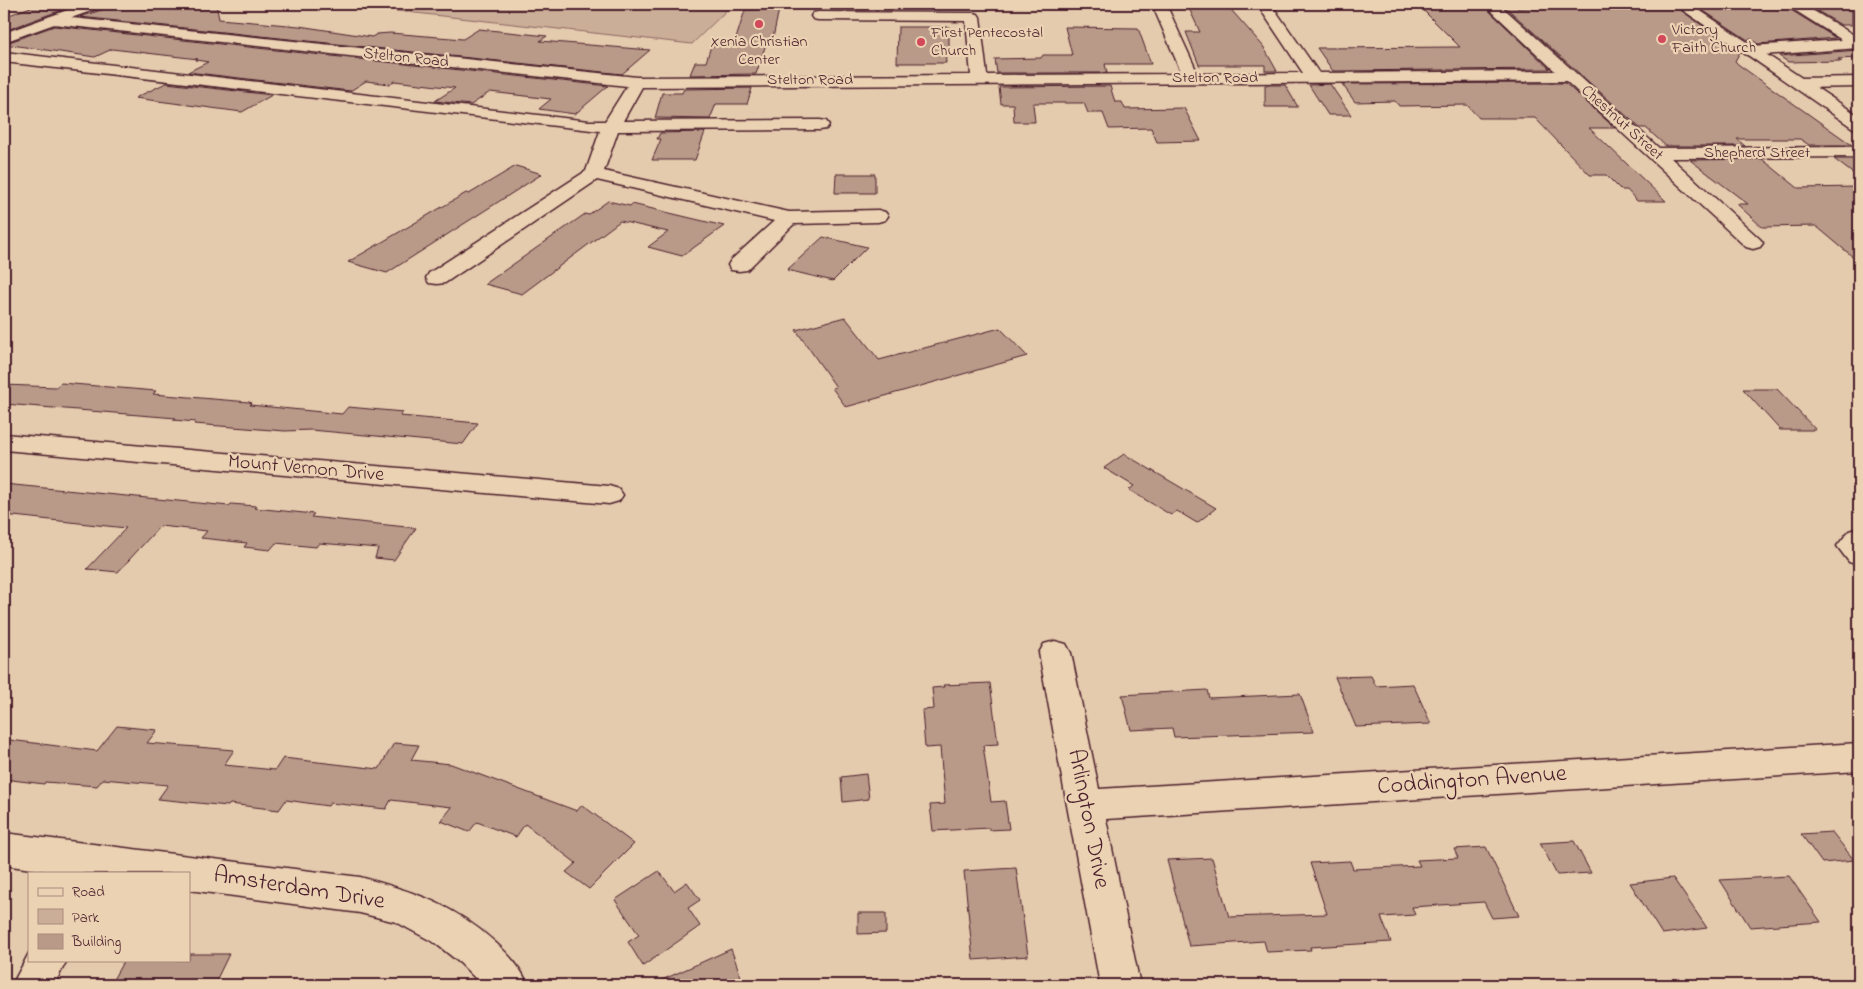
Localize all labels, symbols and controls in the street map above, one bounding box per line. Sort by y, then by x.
marker: Xenia Christian Center [753,18,765,30]
place label: Victory Faith Church [1671,18,1756,60]
place label: First Pentecostal Church [930,21,1043,63]
place label: Xenia Christian Center [711,30,808,72]
marker: Victory Faith Church [1656,33,1668,45]
marker: First Pentecostal Church [915,36,927,48]
street label: Stelton Road [362,42,450,74]
street label: Stelton Road [1172,66,1258,90]
street label: Stelton Road [767,68,853,92]
street label: Chestnut Street [1575,79,1669,167]
street label: Shepherd Street [1704,141,1811,165]
street label: Mount Vernon Drive [227,448,385,490]
street label: Arlington Drive [1057,746,1119,892]
street label: Coddington Avenue [1376,757,1568,805]
street label: Amsterdam Drive [211,858,387,920]
legend [28,872,190,962]
text: Road [72,881,105,903]
text: Park [72,907,100,929]
text: Building [71,931,121,954]

